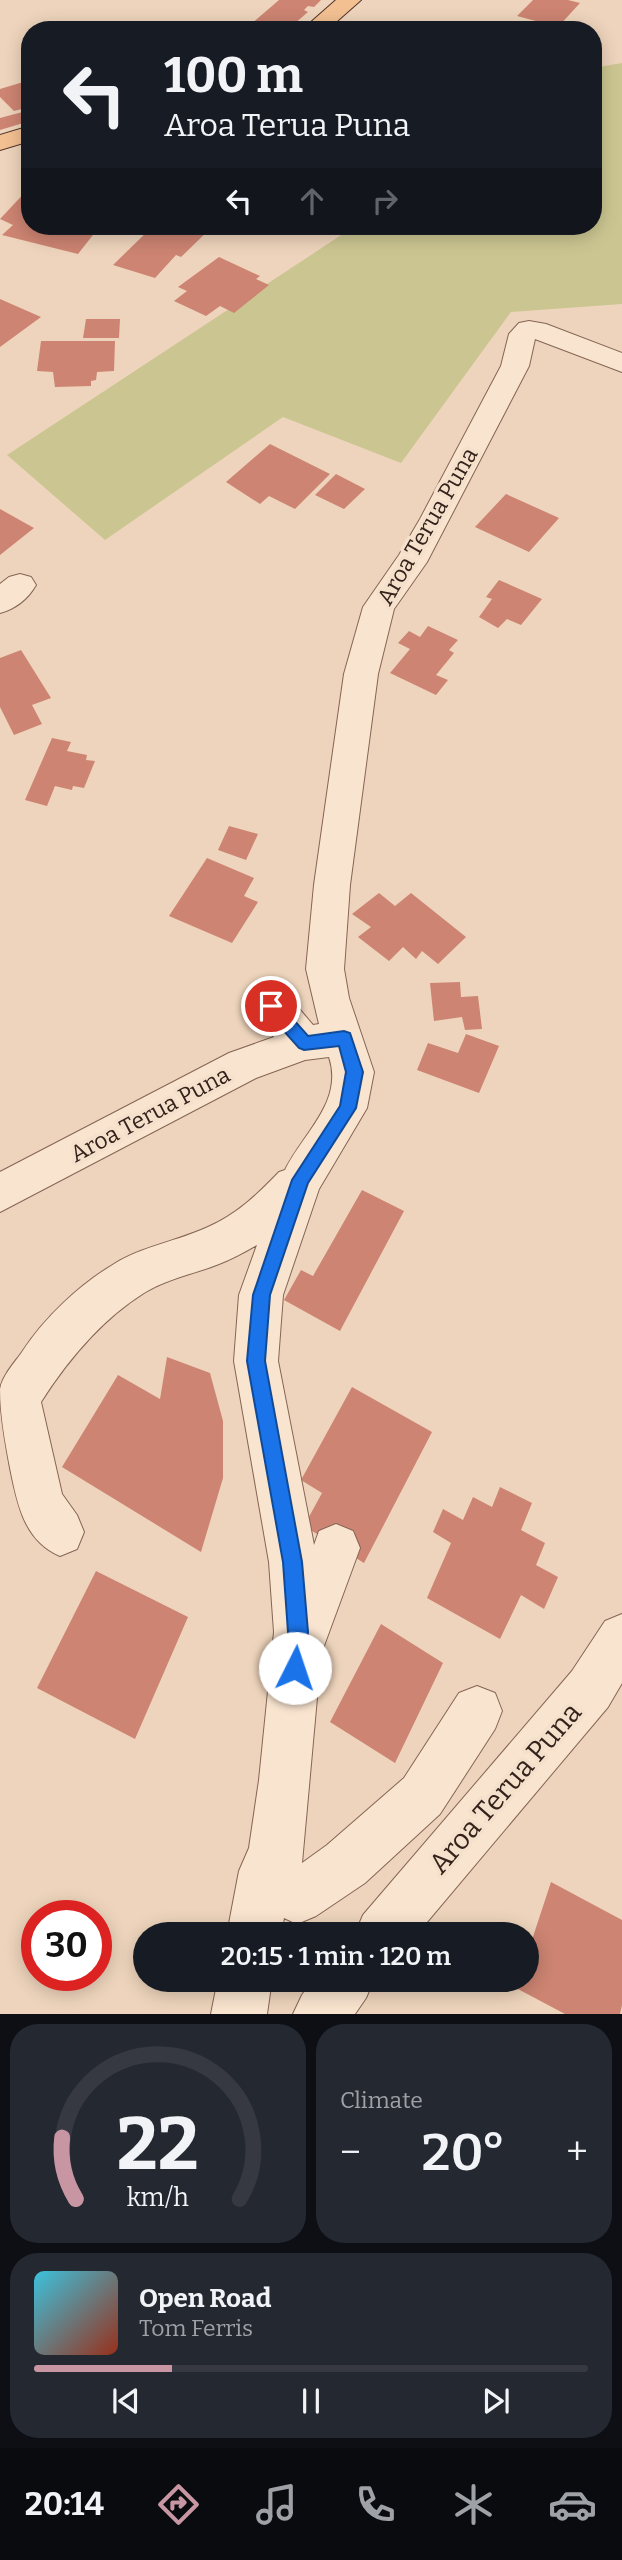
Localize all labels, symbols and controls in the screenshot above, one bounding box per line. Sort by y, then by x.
text: 100 m [164,46,303,105]
icon: left [49,49,140,140]
text: Aroa Terua Puna [164,106,410,144]
icon: left [220,182,258,220]
icon: ahead [293,182,331,220]
icon: right [366,182,404,220]
street label: Aroa Terua Puna [371,442,484,610]
pin [241,976,301,1036]
icon: arrive [252,987,290,1025]
street label: Aroa Terua Puna [65,1060,235,1168]
position arrow [258,1631,332,1705]
street label: Aroa Terua Puna [422,1696,588,1880]
speed limit sign: 30 [21,1900,112,1991]
text: 20:15 · 1 min · 120 m [221,1941,451,1972]
text: Climate [340,2086,423,2114]
text: 22 [117,2102,199,2189]
text: 20° [421,2121,506,2184]
text: − [340,2129,361,2175]
text: + [566,2129,588,2175]
text: km/h [127,2183,189,2213]
text: Open Road [139,2283,271,2314]
text: Tom Ferris [139,2314,253,2342]
icon: previous [107,2382,145,2420]
icon: pause [292,2382,330,2420]
icon: next [477,2382,515,2420]
icon: directions [154,2480,203,2529]
icon: music [252,2480,301,2529]
icon: phone [351,2480,400,2529]
icon: climate [449,2480,498,2529]
icon: car [548,2480,597,2529]
text: 20:14 [25,2485,104,2523]

